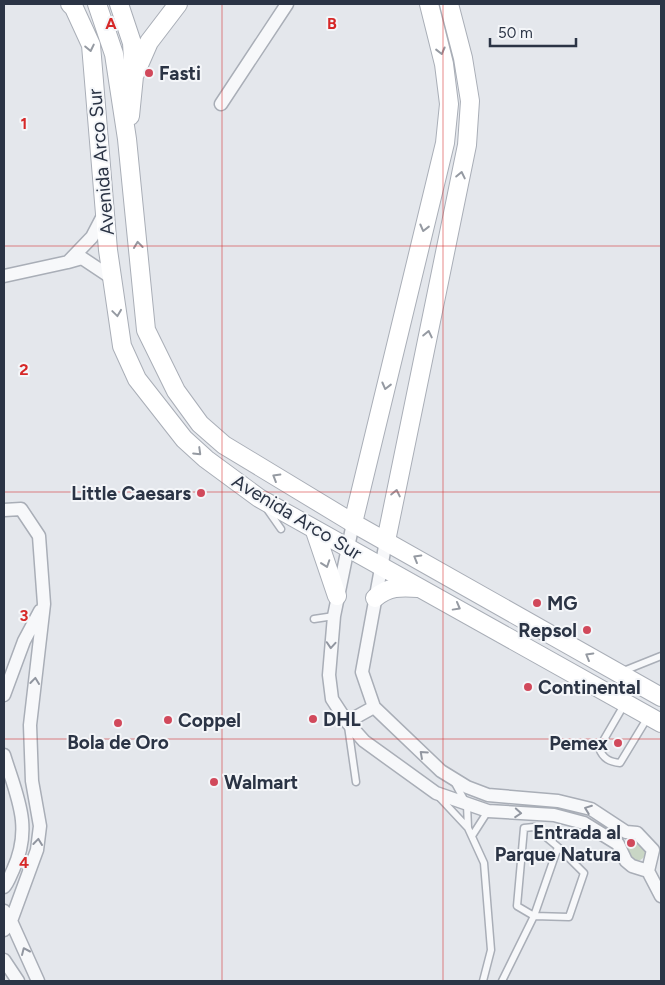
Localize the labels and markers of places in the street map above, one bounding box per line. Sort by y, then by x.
place label: Fasti [159,62,201,85]
marker: Fasti [143,67,155,79]
place label: Little Caesars [71,482,191,505]
marker: Little Caesars [195,487,207,499]
place label: MG [547,592,577,615]
marker: MG [531,597,543,609]
place label: Repsol [518,619,577,642]
marker: Repsol [581,624,593,636]
place label: Continental [538,676,641,699]
marker: Continental [522,681,534,693]
place label: DHL [323,708,361,731]
place label: Coppel [178,709,241,732]
marker: DHL [307,713,319,725]
marker: Coppel [162,714,174,726]
marker: Bola de Oro [112,717,124,729]
place label: Bola de Oro [67,731,169,754]
place label: Pemex [549,732,608,755]
marker: Pemex [612,737,624,749]
place label: Walmart [224,771,299,794]
marker: Walmart [208,776,220,788]
place label: Entrada al Parque Natura [495,821,621,866]
marker: Entrada al Parque Natura [625,837,637,849]

